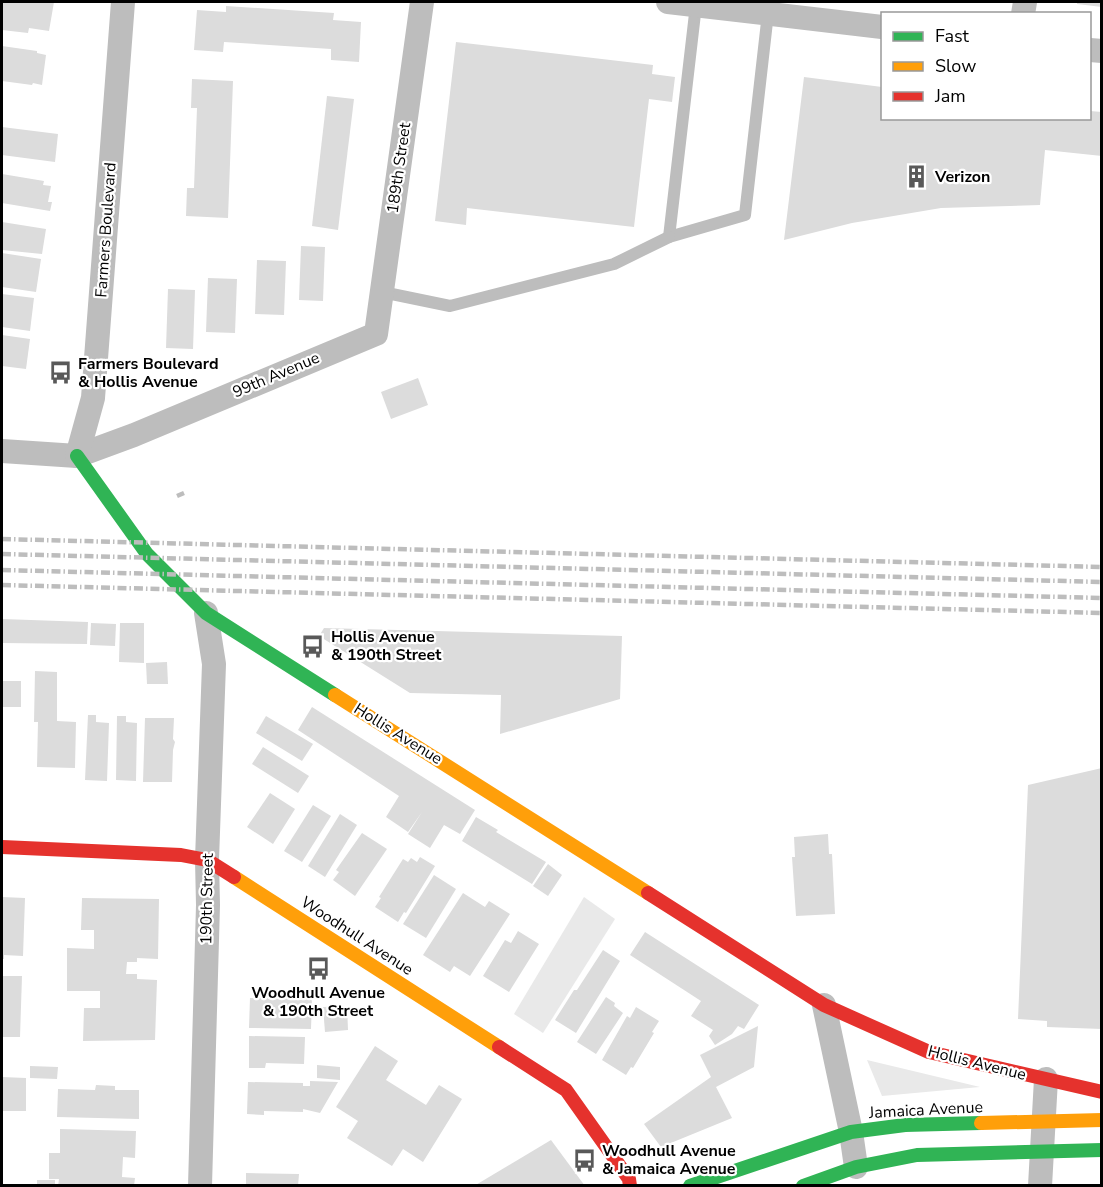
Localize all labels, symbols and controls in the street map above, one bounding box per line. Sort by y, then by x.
legend [881,12,1091,120]
text: Fast [935,24,970,48]
text: Slow [935,54,976,78]
text: Jam [934,84,966,108]
street label: 189th Street [382,121,416,215]
street label: Farmers Boulevard [90,162,122,298]
building icon: Verizon [904,164,930,190]
place label: Verizon [934,166,990,188]
street label: 99th Avenue [229,347,323,403]
place label: Farmers Boulevard & Hollis Avenue [78,353,219,393]
bus stop icon: Farmers Boulevard & Hollis Avenue [47,360,73,386]
place label: Hollis Avenue & 190th Street [331,626,442,666]
bus stop icon: Hollis Avenue & 190th Street [300,633,326,659]
street label: Hollis Avenue [350,698,446,770]
street label: 190th Street [195,853,219,945]
street label: Woodhull Avenue [297,891,417,981]
bus stop icon: Woodhull Avenue & 190th Street [305,955,331,981]
place label: Woodhull Avenue & 190th Street [251,982,385,1022]
street label: Hollis Avenue [926,1040,1028,1086]
street label: Jamaica Avenue [868,1096,983,1124]
place label: Woodhull Avenue & Jamaica Avenue [602,1140,736,1180]
bus stop icon: Woodhull Avenue & Jamaica Avenue [571,1147,597,1173]

